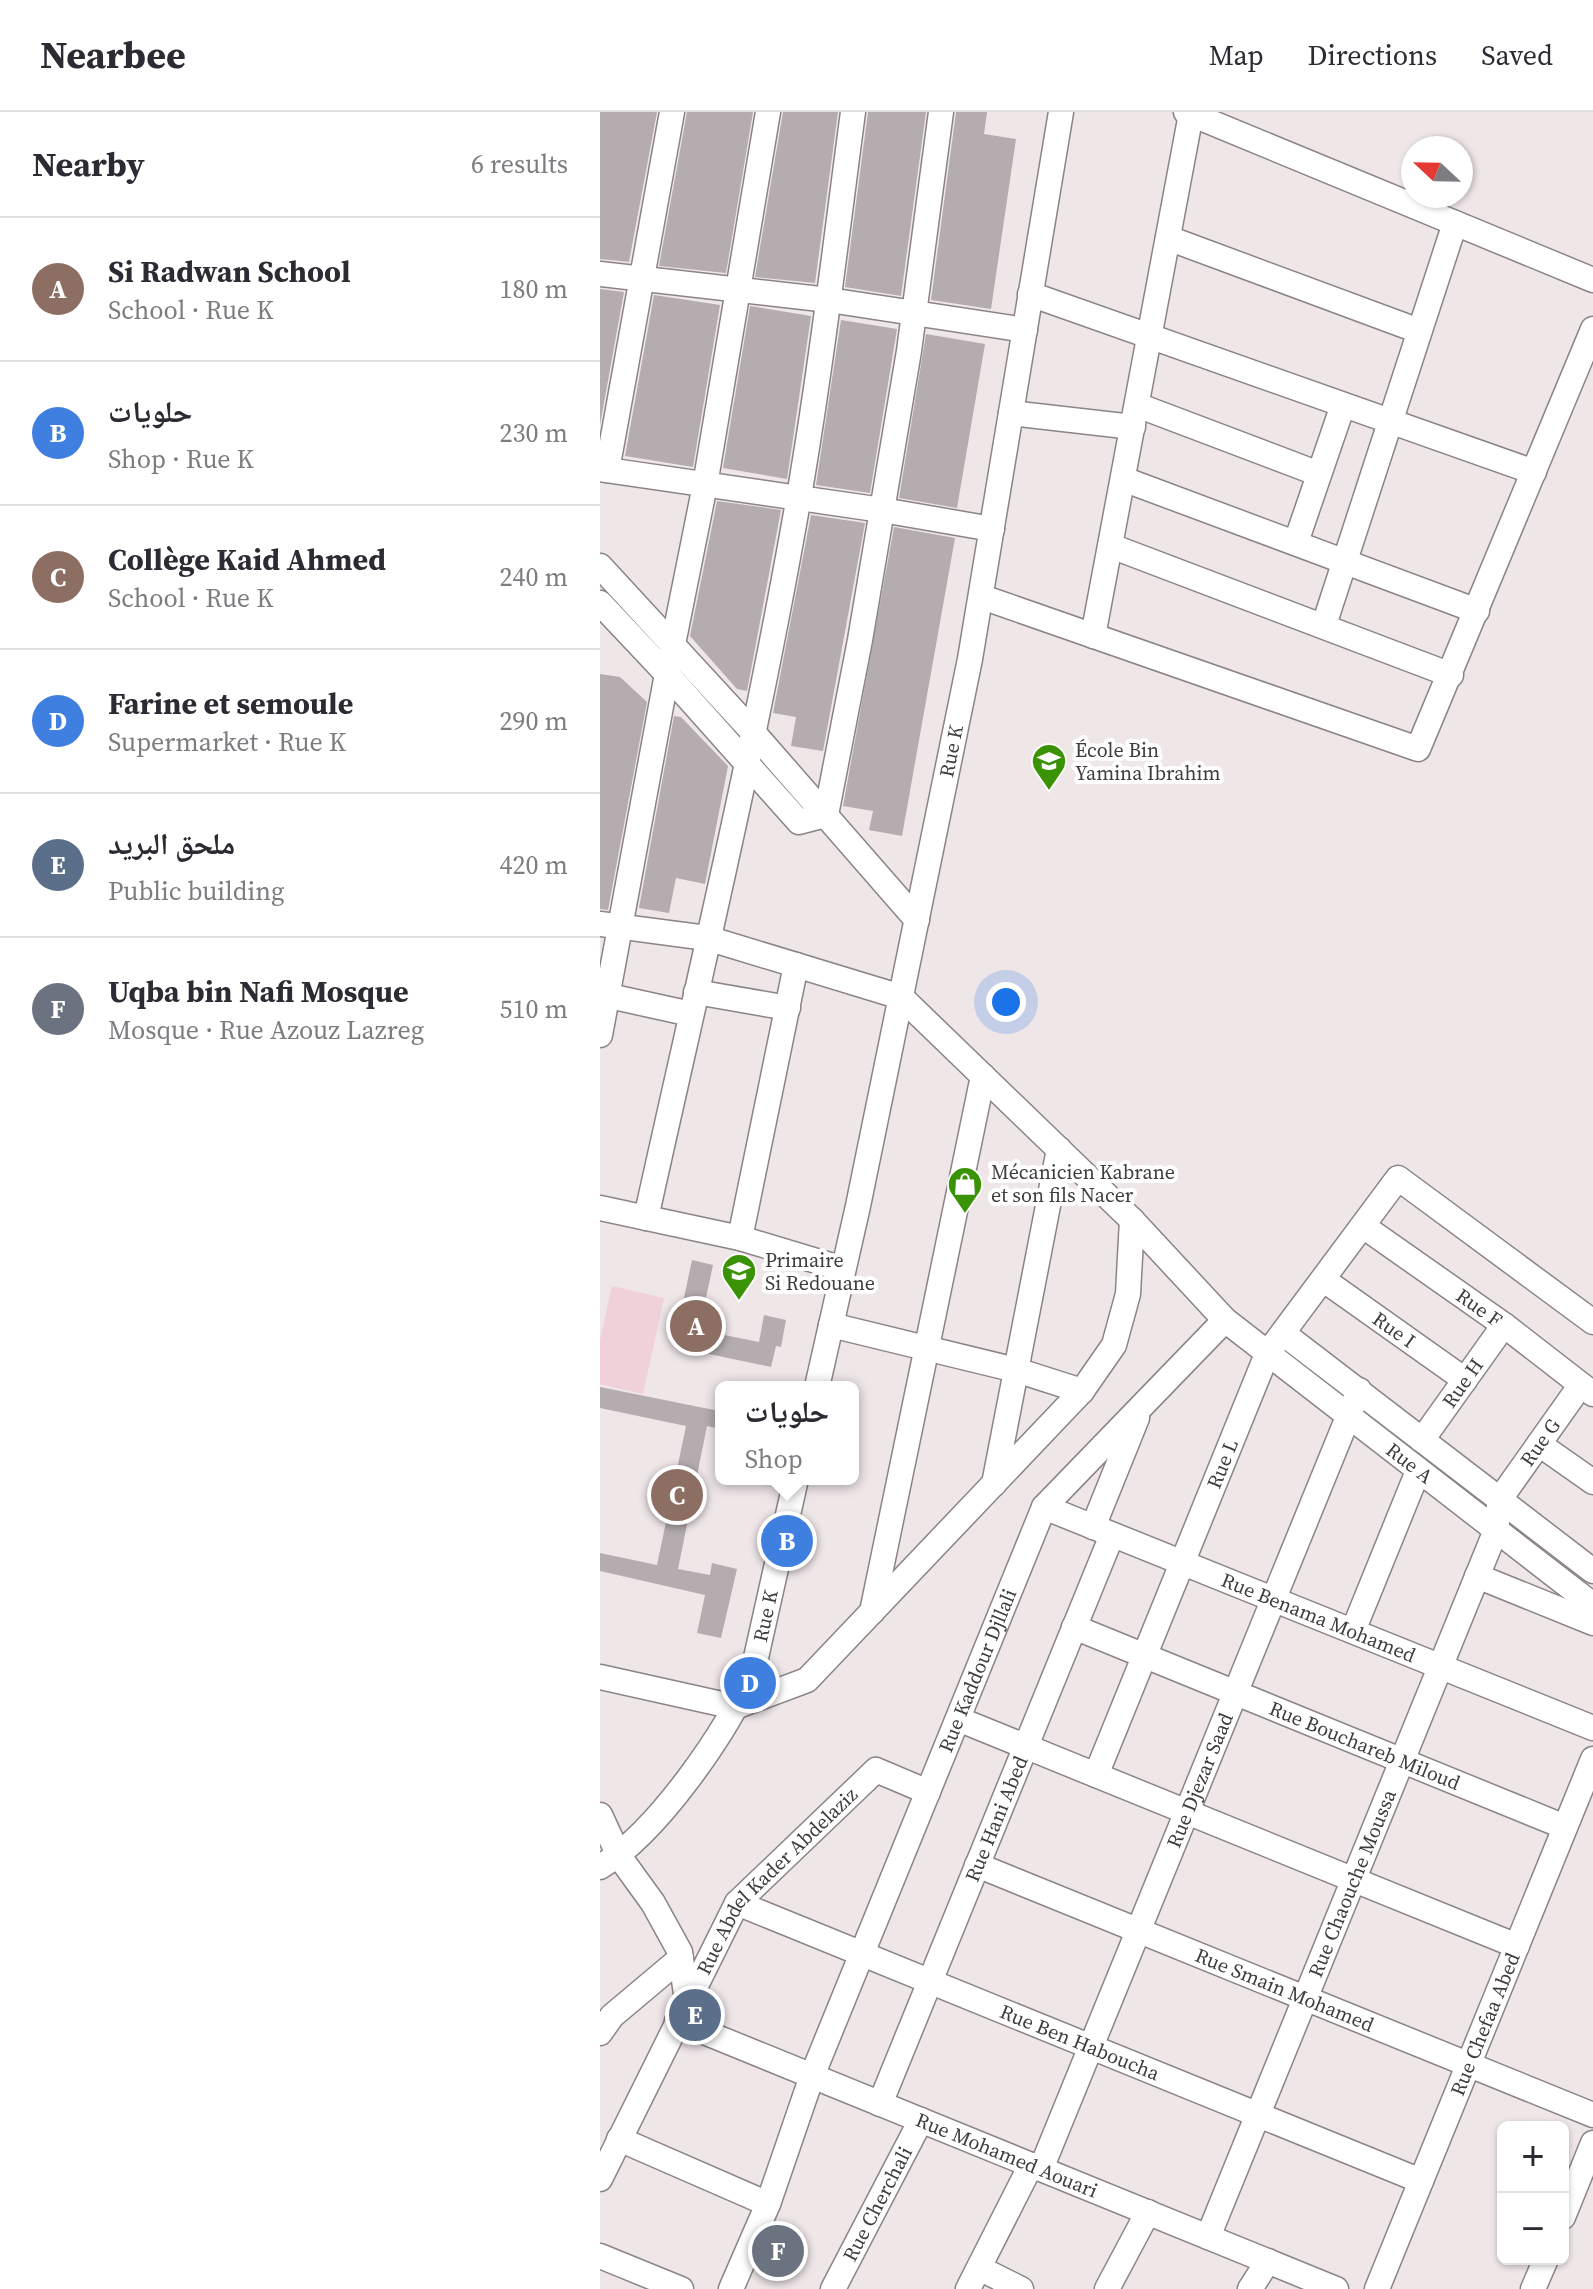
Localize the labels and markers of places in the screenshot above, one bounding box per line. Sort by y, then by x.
place label: École Bin Yamina Ibrahim [1075,736,1220,787]
school or university icon: École Bin Yamina Ibrahim [1030,742,1068,792]
place label: Mécanicien Kabrane et son fils Nacer [991,1158,1175,1209]
shop icon: Mécanicien Kabrane et son fils Nacer [946,1165,984,1215]
place label: Primaire Si Redouane [765,1246,875,1297]
school or university icon: Primaire Si Redouane [720,1252,758,1302]
pin: A [670,1296,722,1356]
pin: C [651,1465,703,1525]
pin: B [761,1511,813,1571]
pin: D [724,1653,776,1713]
pin: E [669,1985,721,2045]
pin: F [752,2221,804,2281]

